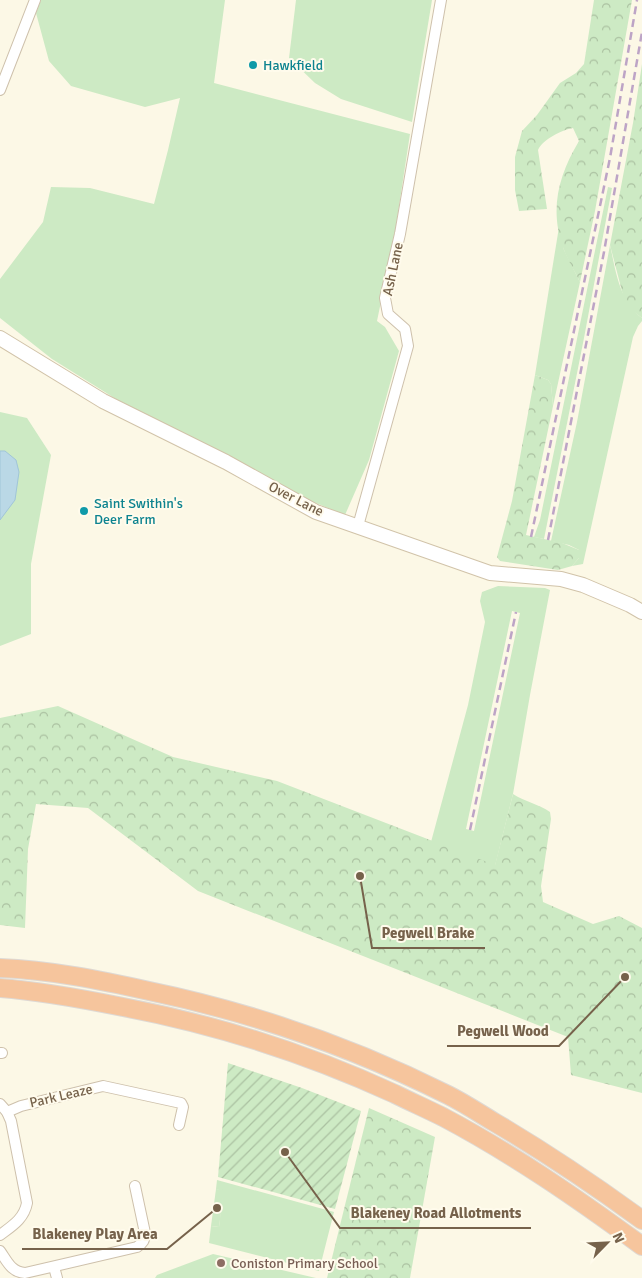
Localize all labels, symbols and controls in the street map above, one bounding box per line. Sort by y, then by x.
place label: Hawkfield [263,57,323,74]
marker: Hawkfield [247,59,259,71]
street label: Ash Lane [379,241,407,297]
street label: Over Lane [266,478,326,520]
place label: Saint Swithin's Deer Farm [94,495,183,528]
marker: Saint Swithin's Deer Farm [78,505,90,517]
callout: Pegwell Brake [372,918,485,948]
text: Pegwell Brake [382,924,474,942]
callout: Pegwell Wood [447,1016,559,1046]
text: Pegwell Wood [457,1022,549,1040]
street label: Park Leaze [28,1081,94,1111]
callout: Blakeney Road Allotments [340,1198,531,1228]
text: Blakeney Road Allotments [351,1204,522,1222]
north arrow [582,1218,632,1268]
callout: Blakeney Play Area [22,1219,167,1249]
text: Blakeney Play Area [32,1225,158,1243]
text: N [609,1230,628,1246]
place label: Coniston Primary School [231,1255,378,1272]
marker: Coniston Primary School [215,1257,227,1269]

